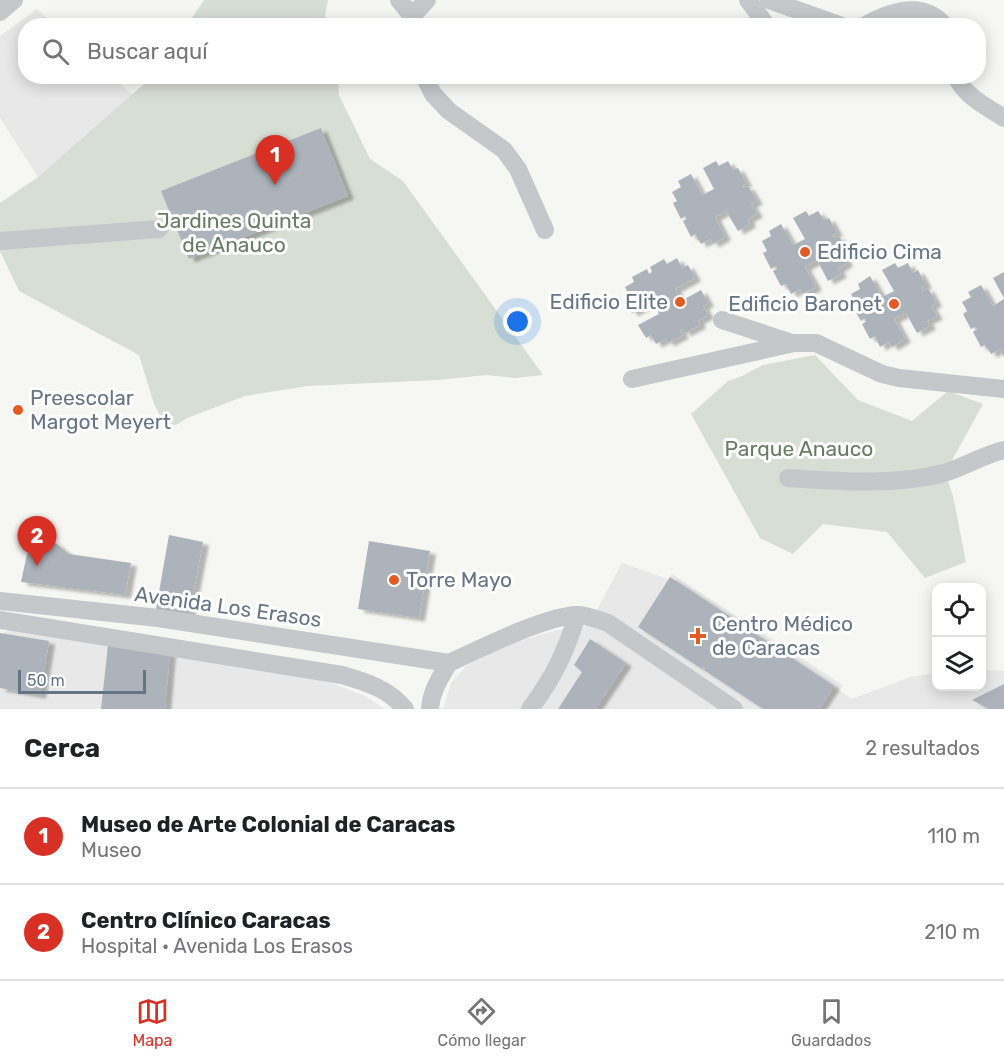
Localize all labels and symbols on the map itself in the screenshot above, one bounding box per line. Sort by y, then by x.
pin: 1 [256,136,294,185]
park label: Jardines Quinta de Anauco [157,208,311,257]
place label: Edificio Cima [817,239,942,264]
marker: Edificio Cima [798,245,812,259]
place label: Edificio Elite [550,289,668,314]
place label: Edificio Baronet [728,291,882,316]
marker: Edificio Elite [673,295,687,309]
marker: Edificio Baronet [887,297,901,311]
your location [503,307,532,336]
place label: Preescolar Margot Meyert [30,385,171,434]
marker: Preescolar Margot Meyert [11,403,25,417]
park label: Parque Anauco [725,436,873,461]
pin: 2 [18,516,57,566]
place label: Torre Mayo [406,567,512,592]
marker: Torre Mayo [387,573,401,587]
street label: Avenida Los Erasos [133,581,323,632]
place label: Centro Médico de Caracas [712,611,853,660]
marker: Centro Médico de Caracas [689,627,707,645]
scale bar [18,667,146,694]

